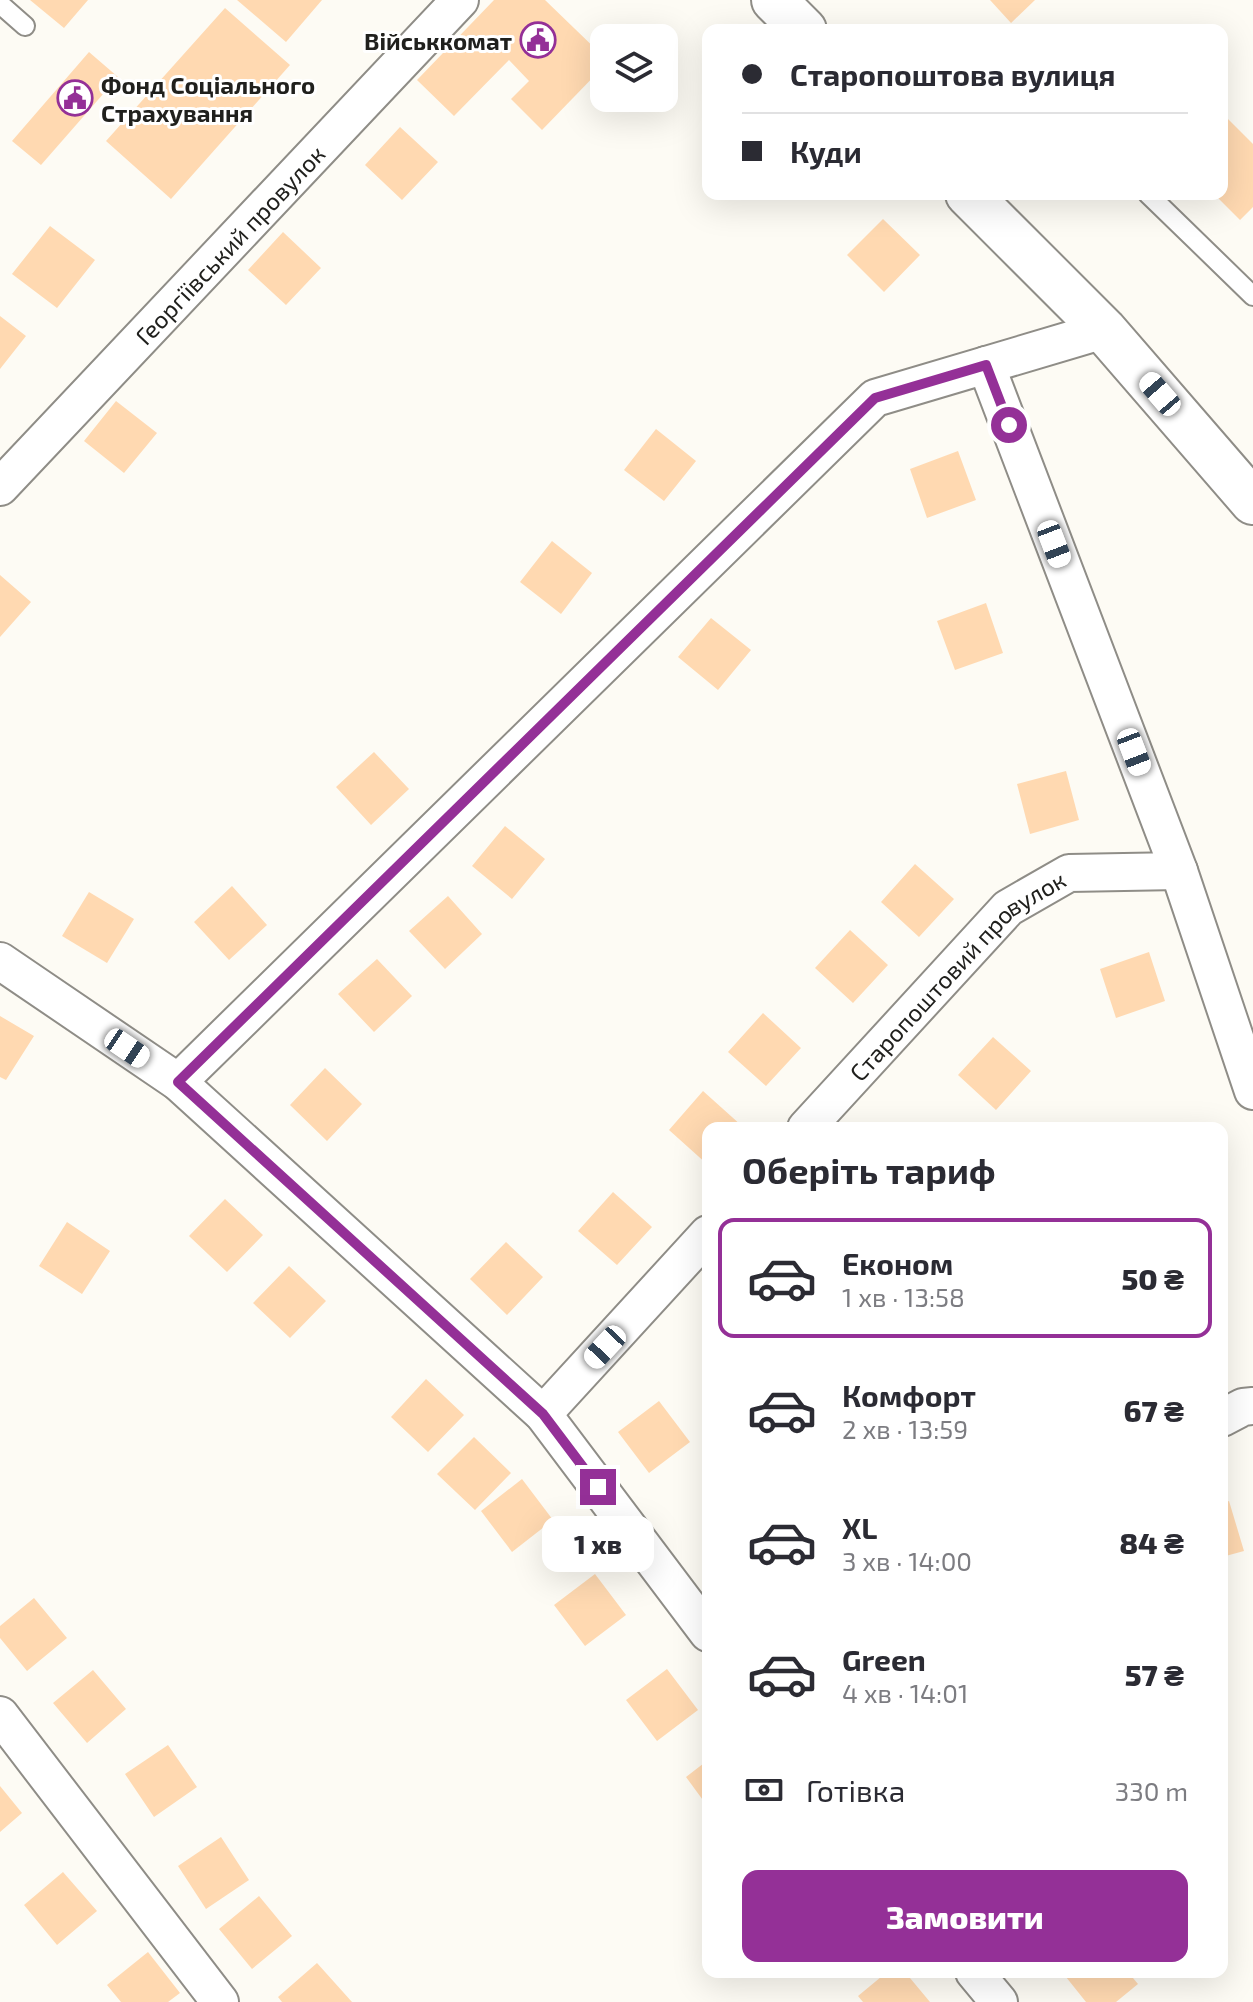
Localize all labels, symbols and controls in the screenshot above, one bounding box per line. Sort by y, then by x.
public building icon: Вiйськкомат [519,21,557,59]
map controls [590,24,678,112]
button: layers [590,24,678,112]
place label: Вiйськкомат [364,26,512,55]
text: Старопоштова вулиця [790,56,1116,92]
place label: Фонд Соцiального Страхування [101,70,315,127]
public building icon: Фонд Соцiального Страхування [56,79,94,117]
text: Куди [790,133,862,169]
street label: Георгіївський провулок [128,138,330,350]
car [1135,368,1185,420]
route start [991,407,1027,443]
car [1034,517,1074,571]
car [1114,725,1154,779]
street label: Старопоштовий провулок [843,864,1070,1086]
car [100,1025,154,1071]
text: Оберіть тариф [742,1148,996,1191]
icon: car [746,1242,818,1314]
text: Економ [842,1245,953,1281]
text: 50 ₴ [1121,1260,1184,1296]
text: 1 хв · 13:58 [842,1281,965,1312]
car [580,1321,630,1373]
icon: car [746,1374,818,1446]
text: Комфорт [842,1377,976,1413]
text: 67 ₴ [1124,1392,1184,1428]
text: 2 хв · 13:59 [842,1413,968,1444]
route end [580,1469,616,1505]
icon: car [746,1506,818,1578]
text: XL [842,1509,877,1545]
callout: 1 хв [542,1515,654,1571]
text: 84 ₴ [1119,1524,1184,1560]
text: 1 хв [574,1528,622,1559]
text: 3 хв · 14:00 [842,1545,972,1576]
icon: car [746,1638,818,1710]
text: Green [842,1641,926,1677]
text: 57 ₴ [1125,1656,1184,1692]
text: 4 хв · 14:01 [842,1677,968,1708]
icon: cash [742,1768,786,1812]
text: Готівка [806,1772,905,1808]
text: 330 m [1115,1775,1188,1806]
button: Замовити [742,1870,1188,1962]

